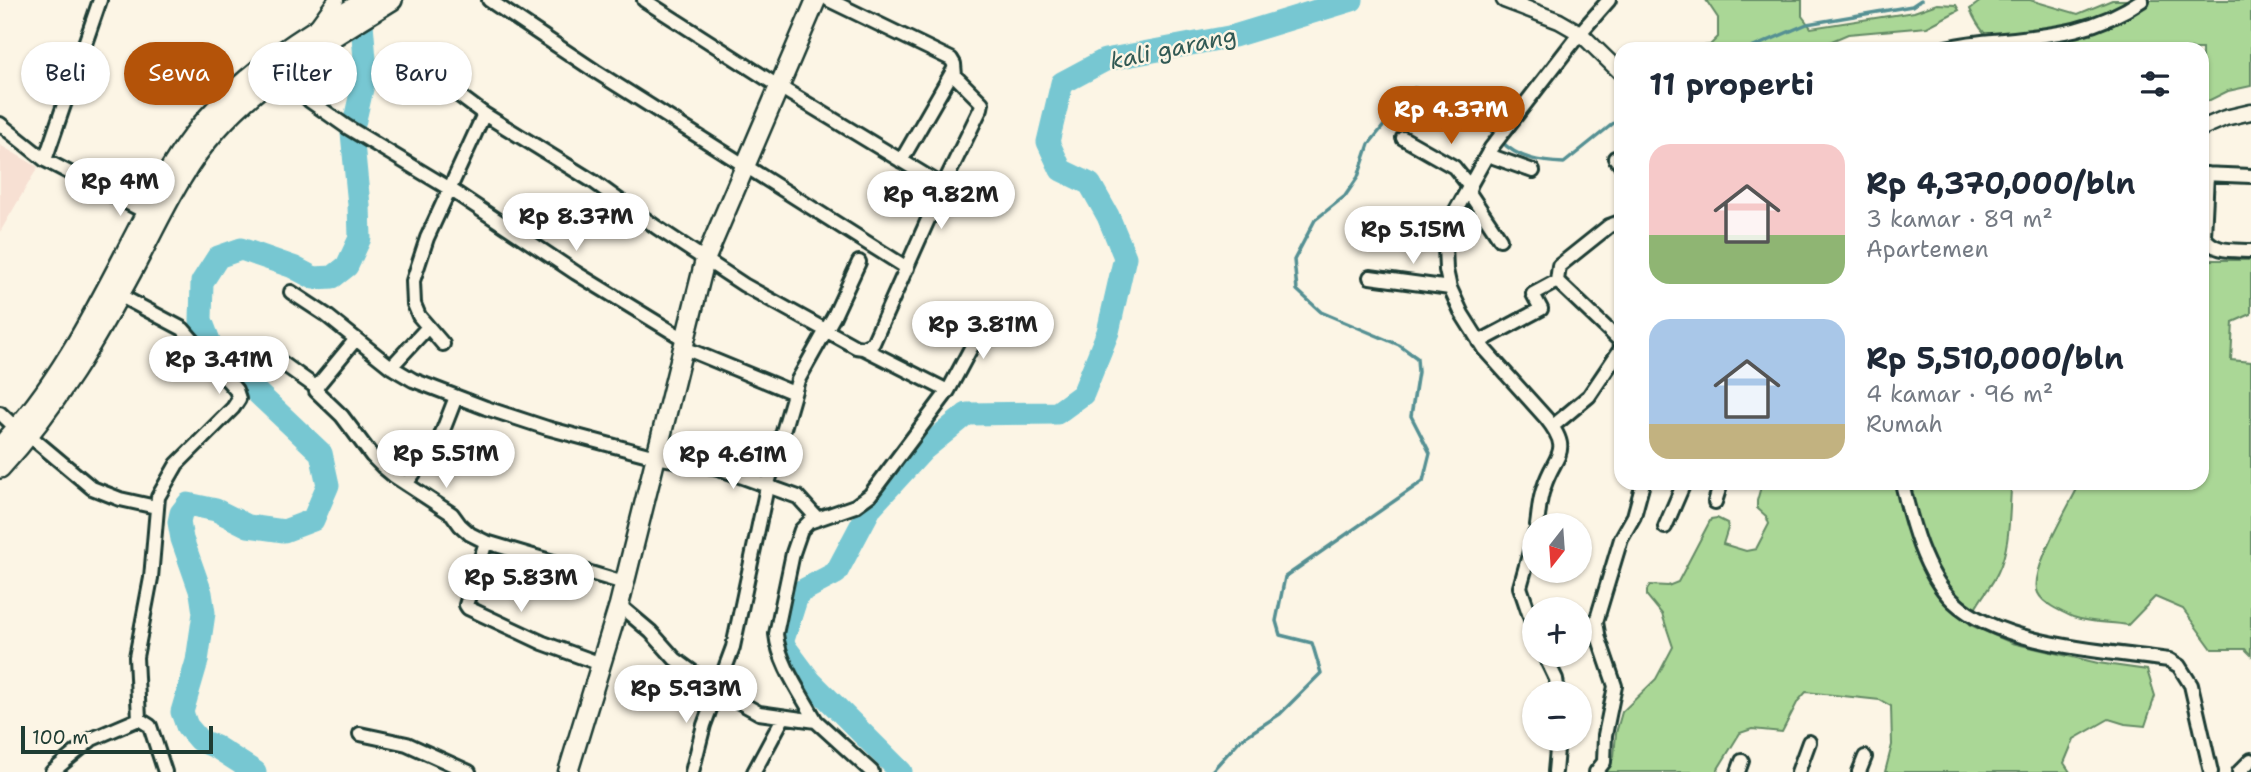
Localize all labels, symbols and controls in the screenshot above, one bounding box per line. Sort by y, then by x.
water label: kali garang [1107,20,1239,76]
chip: Beli [21,42,110,105]
chip: Sewa [124,42,234,105]
chip: Filter [248,42,357,105]
chip: Baru [371,42,472,105]
text: 11 properti [1649,64,1814,105]
icon: filters [2136,65,2174,103]
pin: Rp 4.37M [1379,86,1523,146]
text: Rp 4.37M [1394,94,1508,124]
pin: Rp 4M [71,158,169,218]
text: Rp 4,370,000/bln [1866,163,2135,204]
text: Rp 4M [81,166,159,196]
pin: Rp 9.82M [869,172,1013,231]
icon: home [1705,172,1789,256]
text: Rp 9.82M [883,179,999,209]
pin: Rp 8.37M [504,194,648,253]
text: Rp 8.37M [518,201,634,231]
text: 3 kamar · 89 m² [1866,204,2053,234]
pin: Rp 5.15M [1341,206,1485,266]
text: Rp 5.15M [1361,214,1466,244]
text: Apartemen [1866,234,1989,264]
pin: Rp 3.81M [911,302,1055,361]
text: Rp 3.81M [928,309,1038,339]
pin: Rp 3.41M [147,336,291,396]
text: Rp 5,510,000/bln [1866,338,2124,379]
text: Rp 3.41M [165,344,273,374]
icon: home [1705,347,1789,431]
text: 4 kamar · 96 m² [1866,379,2053,409]
text: Rumah [1866,409,1943,439]
pin: Rp 5.51M [374,430,518,490]
pin: Rp 4.61M [661,432,805,491]
text: Rp 5.51M [393,438,499,468]
text: Rp 4.61M [679,439,787,469]
north arrow [1522,513,1592,583]
map controls [1522,513,1592,751]
pin: Rp 5.83M [449,554,593,614]
text: Rp 5.83M [464,562,578,592]
button: + [1522,597,1592,667]
pin: Rp 5.93M [614,666,758,725]
text: Rp 5.93M [630,673,742,703]
button: − [1522,681,1592,751]
scale bar [21,723,214,755]
text: 100 m [32,725,89,750]

